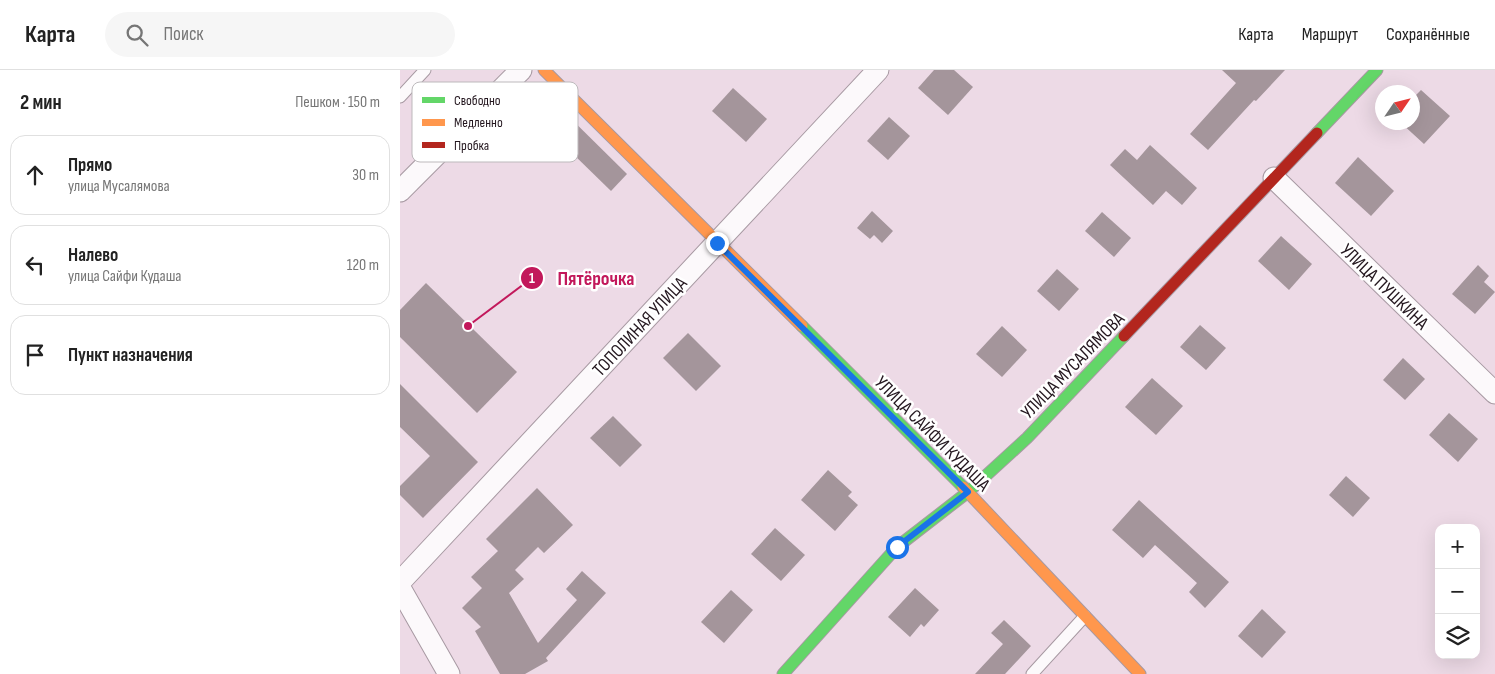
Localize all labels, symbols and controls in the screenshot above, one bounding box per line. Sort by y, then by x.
search box [105,12,455,57]
text: Карта [25,20,75,49]
icon: search [123,21,151,49]
text: Поиск [163,23,204,46]
text: Карта [1238,24,1274,45]
text: Маршрут [1302,24,1358,45]
text: Сохранённые [1386,24,1470,45]
legend [412,82,578,162]
north arrow [1375,85,1420,130]
text: 2 мин [20,90,62,115]
text: Свободно [454,92,501,109]
text: Пешком · 150 m [295,93,380,112]
text: Медленно [454,114,503,131]
text: Пробка [454,137,489,154]
text: Прямо [68,154,112,177]
icon: ahead [21,161,49,189]
text: 30 m [352,166,379,185]
text: улица Мусалямова [68,177,170,196]
route end [706,232,729,255]
street label: УЛИЦА ПУШКИНА [1335,239,1434,335]
text: Налево [68,244,118,267]
icon: left [21,251,49,279]
text: 120 m [347,256,379,275]
callout: Пятёрочка [520,260,648,295]
text: улица Сайфи Кудаша [68,267,182,286]
text: Пятёрочка [557,267,635,291]
text: 1 [529,269,535,288]
street label: ТОПОЛИНАЯ УЛИЦА [588,272,693,382]
street label: УЛИЦА МУСАЛЯМОВА [1017,307,1130,424]
icon: arrive [21,341,49,369]
text: Пункт назначения [68,344,193,367]
street label: УЛИЦА САЙФИ КУДАША [869,372,995,497]
map controls [1435,524,1480,659]
button: + [1435,524,1480,569]
route start [886,536,909,559]
button: − [1435,569,1480,614]
button: layers [1435,614,1480,659]

